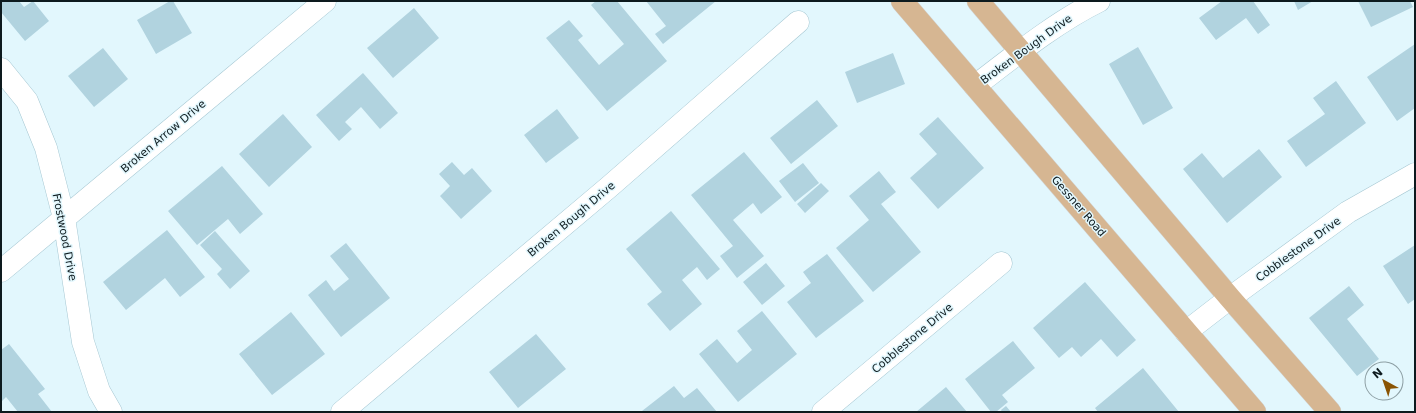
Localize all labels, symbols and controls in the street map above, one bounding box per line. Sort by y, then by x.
street label: Broken Bough Drive [978,12,1075,87]
street label: Broken Arrow Drive [118,97,208,176]
street label: Gessner Road [1049,173,1108,239]
street label: Broken Bough Drive [525,179,618,260]
street label: Frostwood Drive [50,192,79,282]
street label: Cobblestone Drive [1253,214,1343,285]
street label: Cobblestone Drive [869,301,956,376]
north arrow [1364,361,1404,401]
text: N [1370,366,1386,382]

